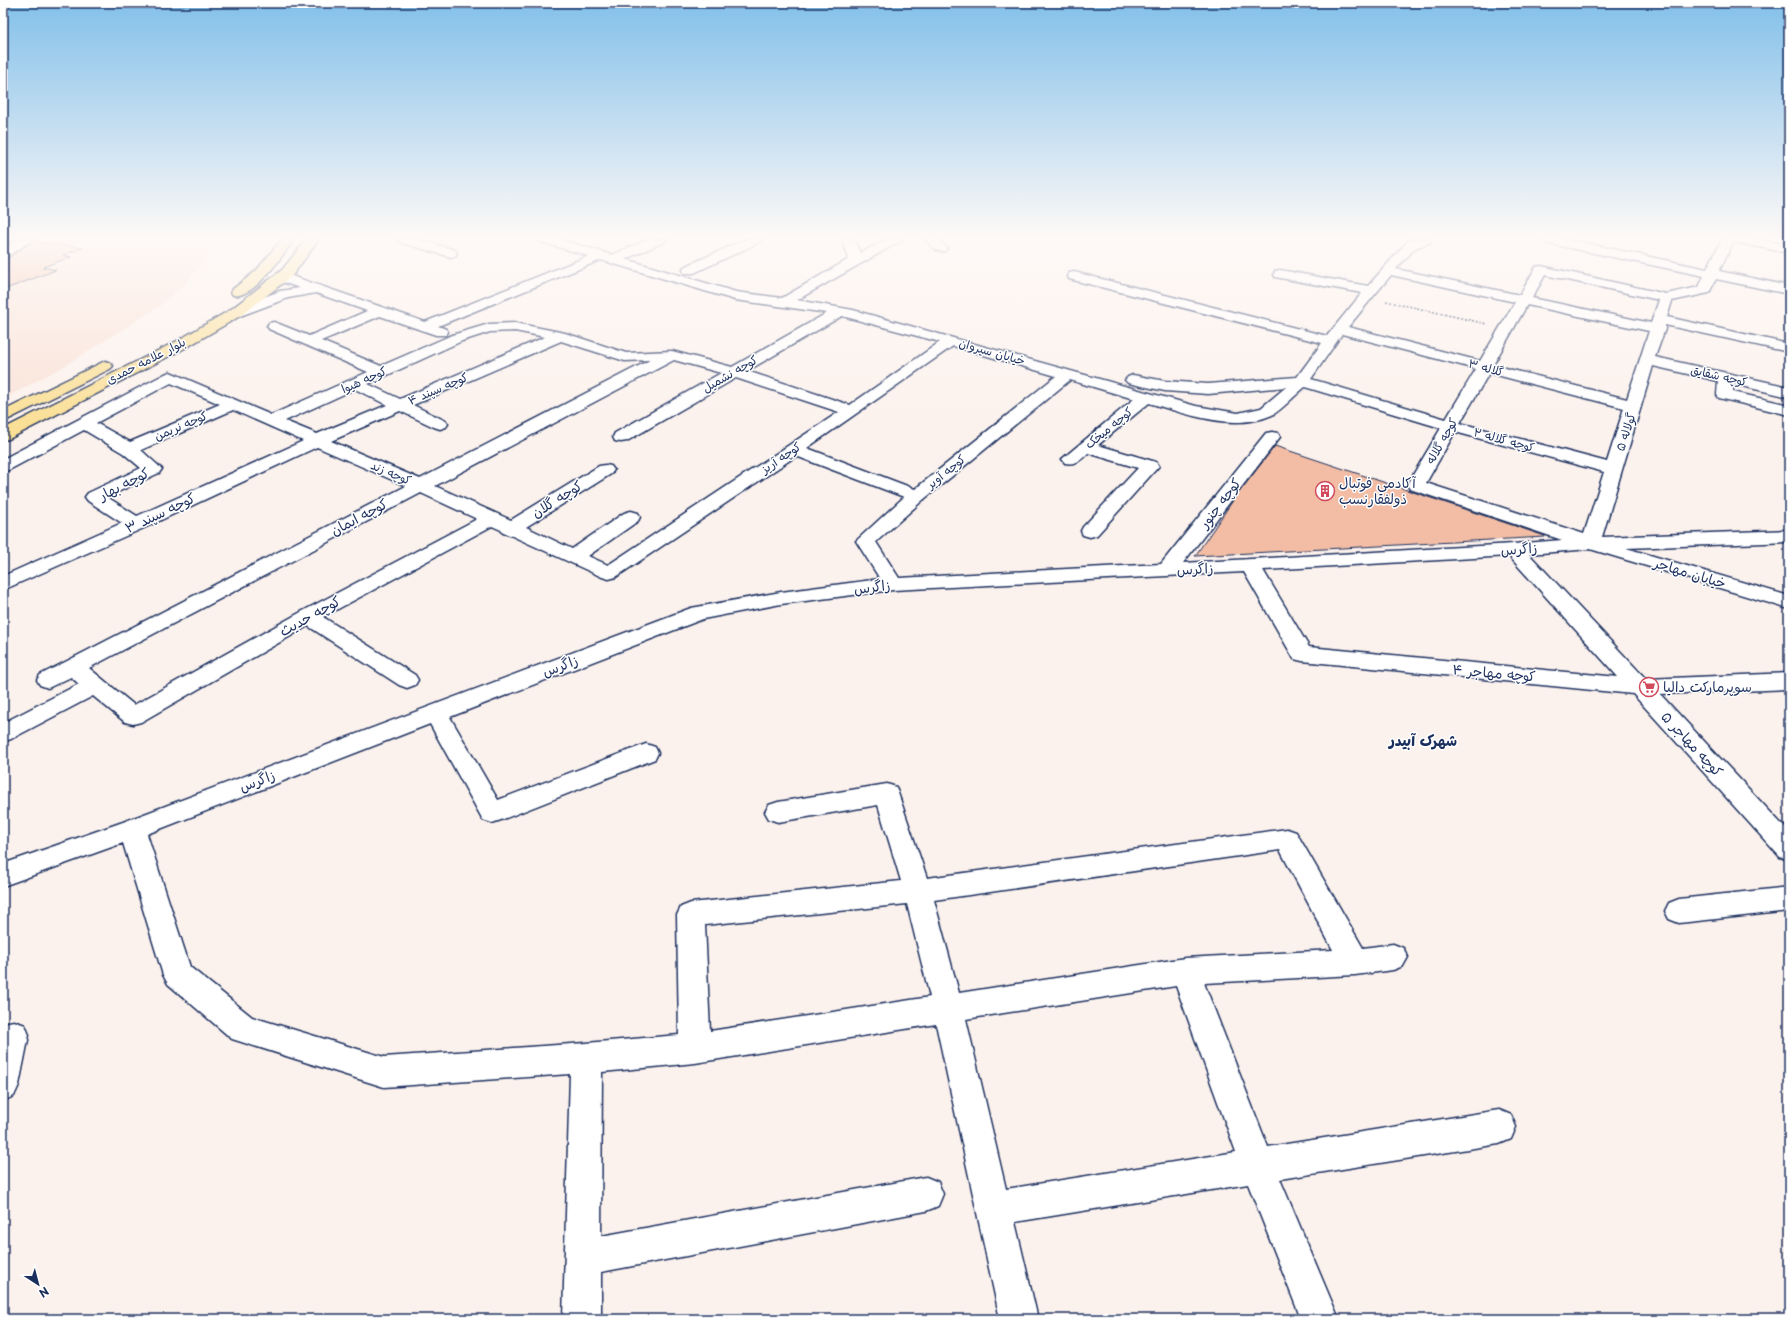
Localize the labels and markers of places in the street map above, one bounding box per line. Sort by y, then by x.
place label: آکادمی فوتبال ذولفقارنسب [1339,472,1416,509]
building icon: آکادمی فوتبال ذولفقارنسب [1314,480,1336,502]
supermarket icon: سوپرمارکت دالیا [1638,676,1660,698]
place label: سوپرمارکت دالیا [1663,676,1752,697]

